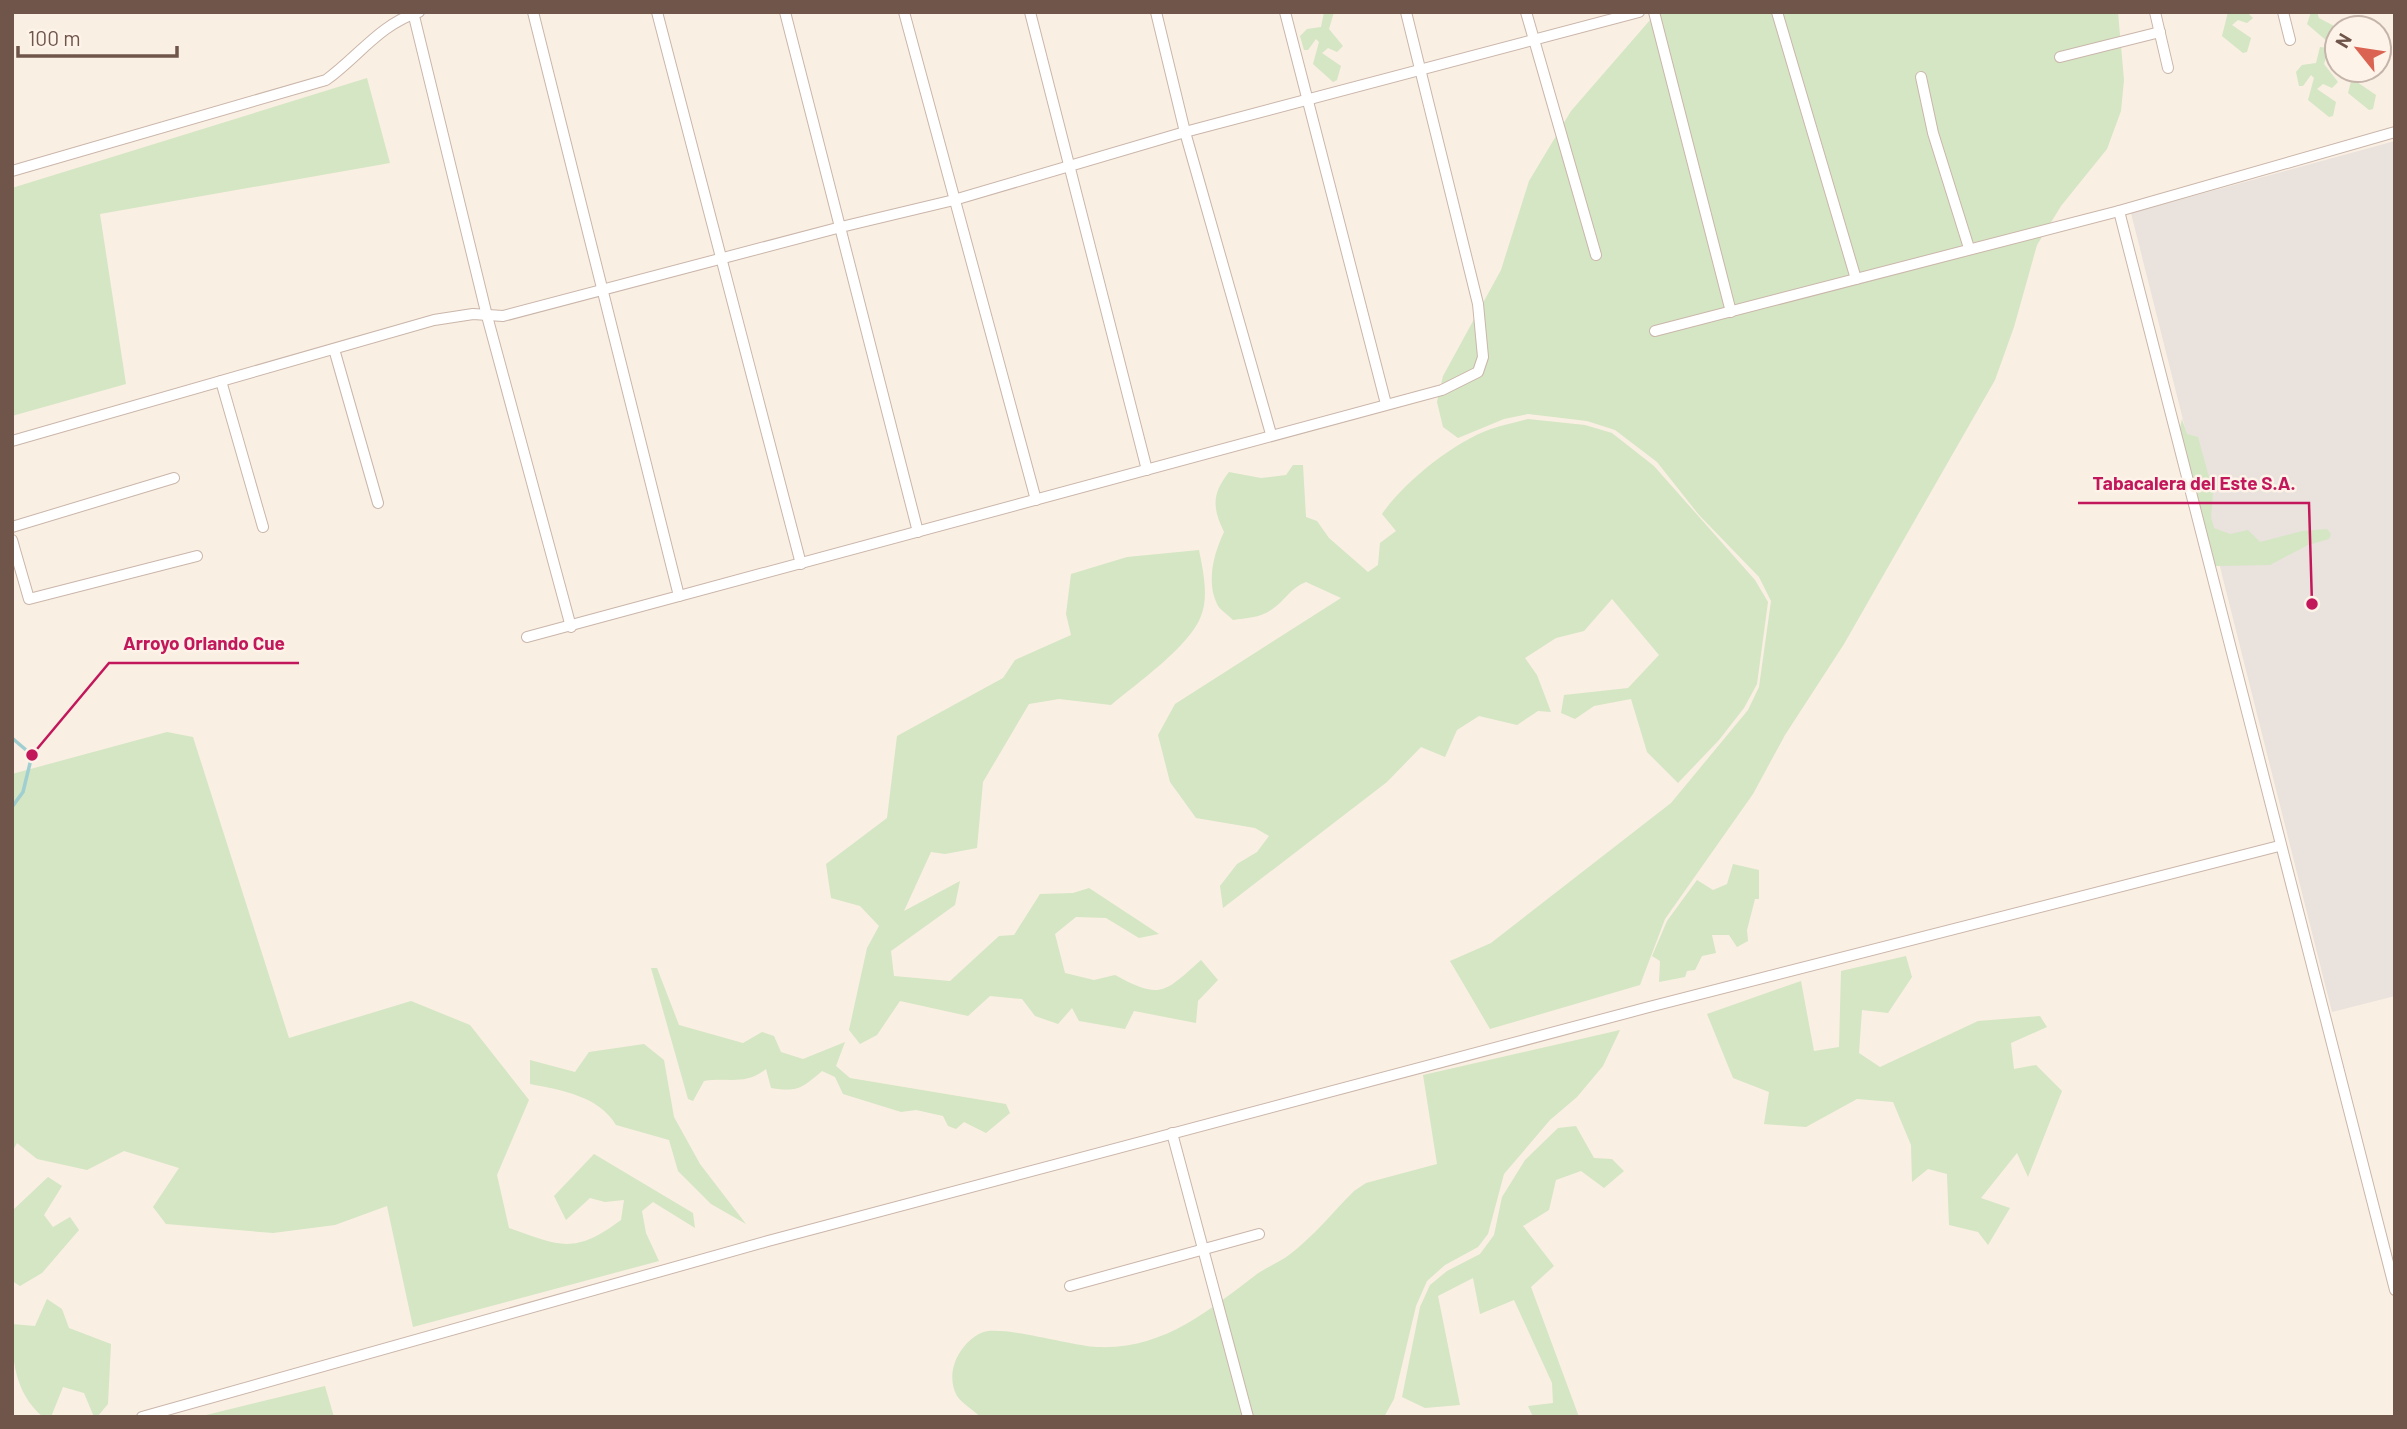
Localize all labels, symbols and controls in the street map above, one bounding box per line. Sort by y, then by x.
scale bar [18,14,177,58]
north arrow [2323,14,2393,84]
text: 100 m [28,25,81,50]
text: N [2330,29,2356,51]
callout: Tabacalera del Este S.A. [2078,463,2309,503]
text: Tabacalera del Este S.A. [2092,471,2296,494]
callout: Arroyo Orlando Cue [109,623,299,663]
text: Arroyo Orlando Cue [123,631,285,654]

